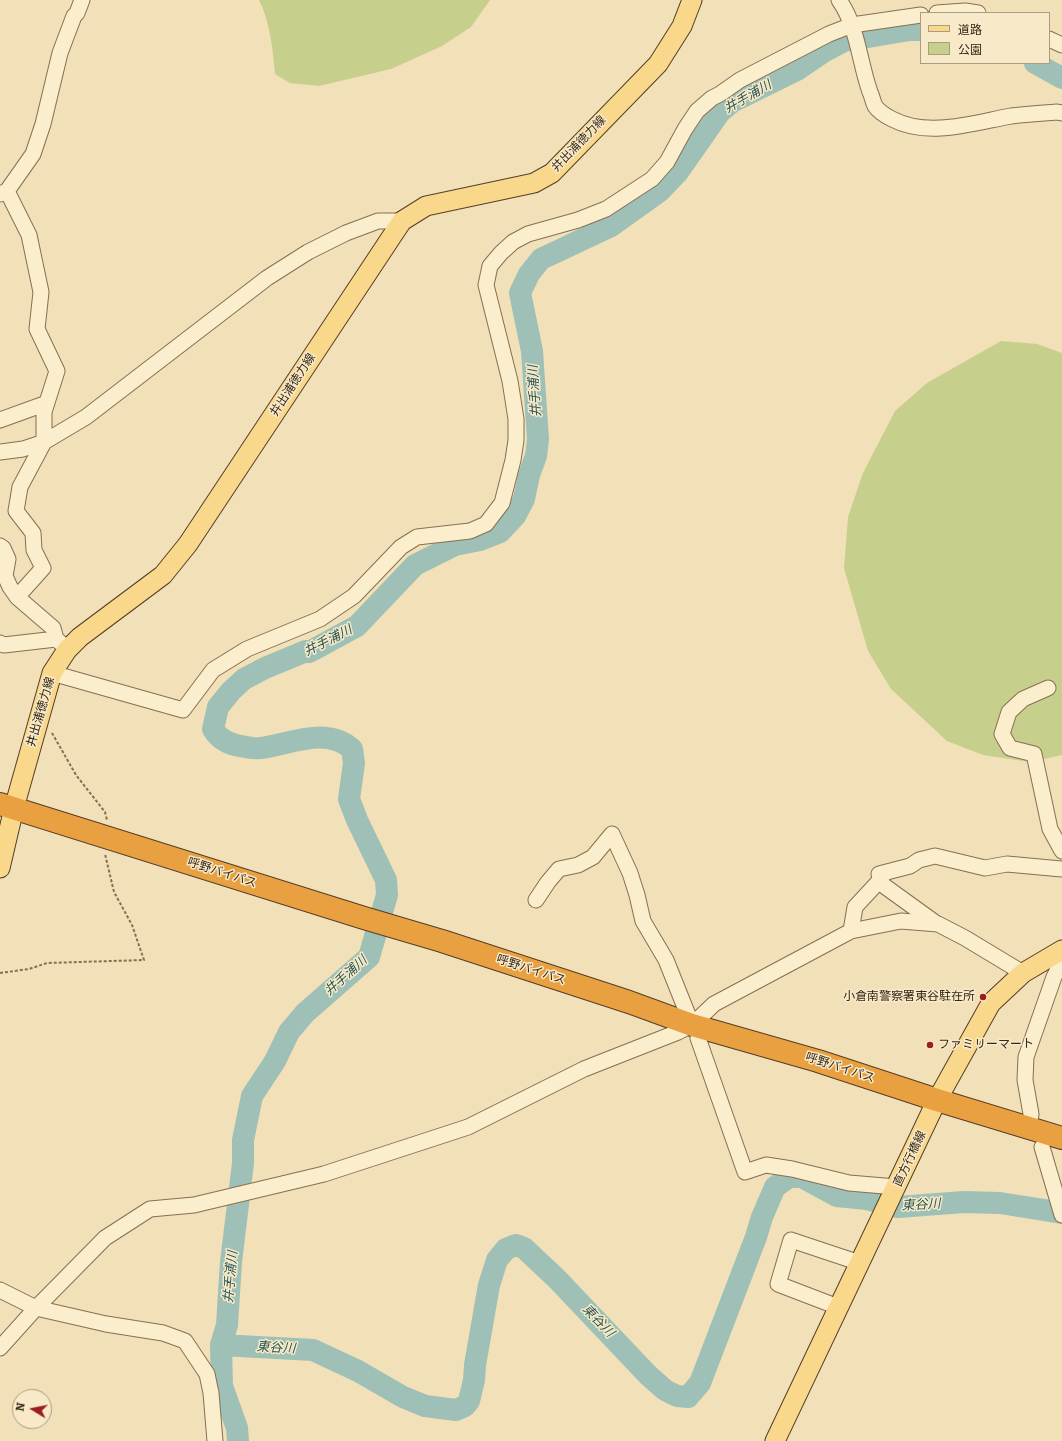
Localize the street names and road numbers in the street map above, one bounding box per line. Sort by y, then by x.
street label: 井出浦徳力線 [549,113,609,175]
street label: 井出浦徳力線 [267,351,319,419]
street label: 井出浦徳力線 [24,675,58,749]
street label: 呼野バイパス [186,855,258,891]
street label: 呼野バイパス [495,952,567,988]
street label: 呼野バイパス [804,1050,876,1086]
street label: 直方行橋線 [891,1129,929,1189]

